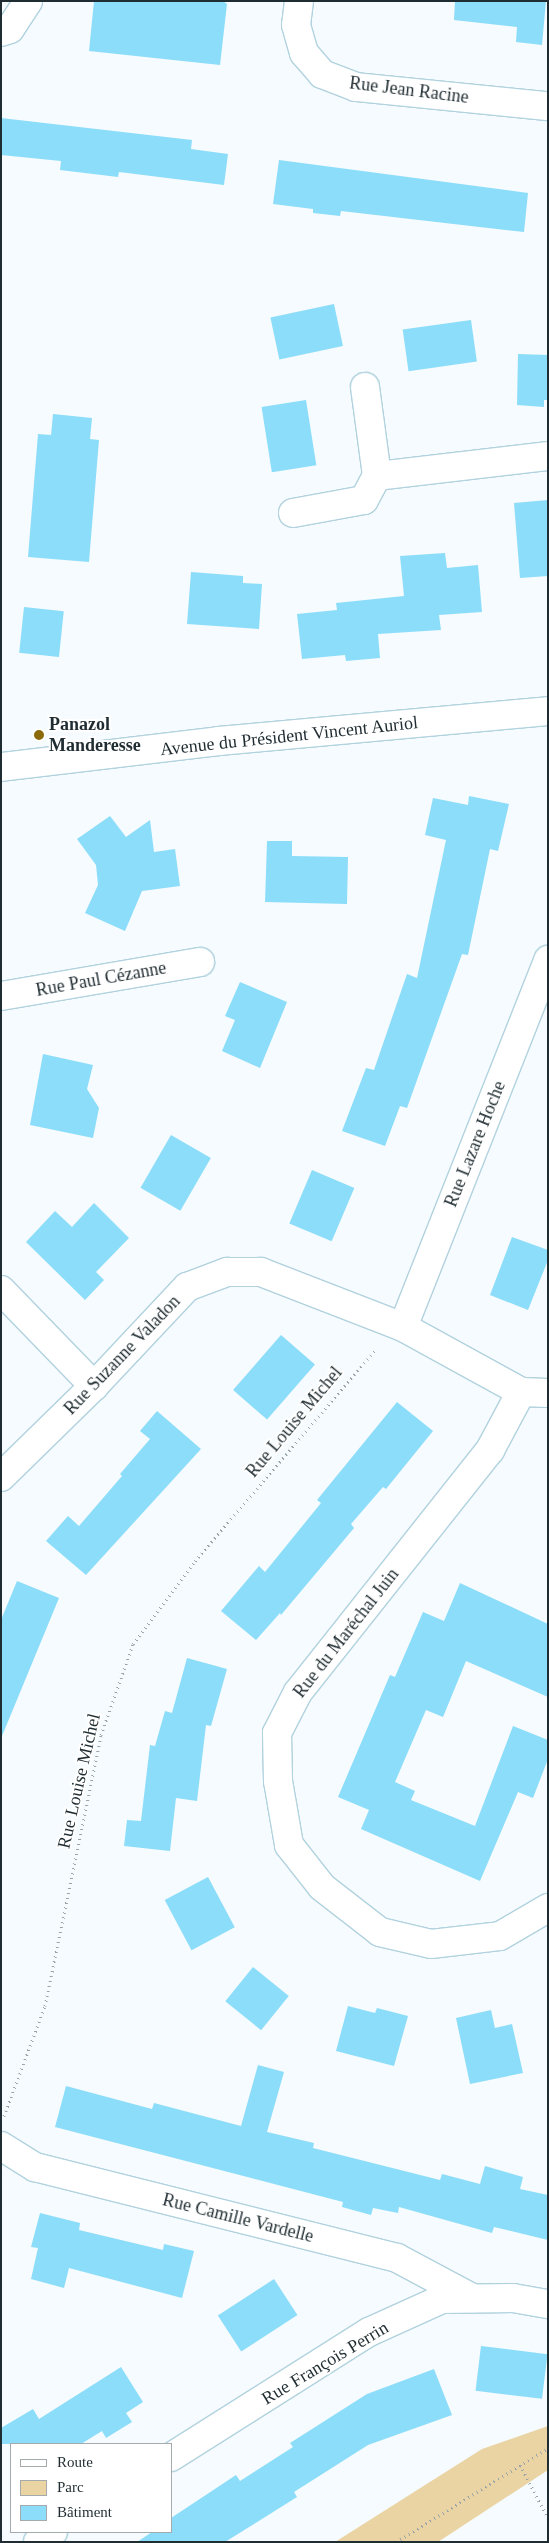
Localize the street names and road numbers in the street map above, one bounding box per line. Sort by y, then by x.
street label: Rue Jean Racine [348,72,470,108]
street label: Avenue du Président Vincent Auriol [158,712,420,760]
street label: Rue Paul Cézanne [34,957,168,1001]
street label: Rue Lazare Hoche [440,1078,510,1210]
street label: Rue Suzanne Valadon [59,1291,185,1419]
street label: Rue Louise Michel [241,1362,347,1482]
street label: Rue du Maréchal Juin [289,1564,403,1702]
street label: Rue Louise Michel [53,1711,105,1851]
street label: Rue Camille Vardelle [160,2189,316,2247]
street label: Rue François Perrin [258,2317,392,2409]

